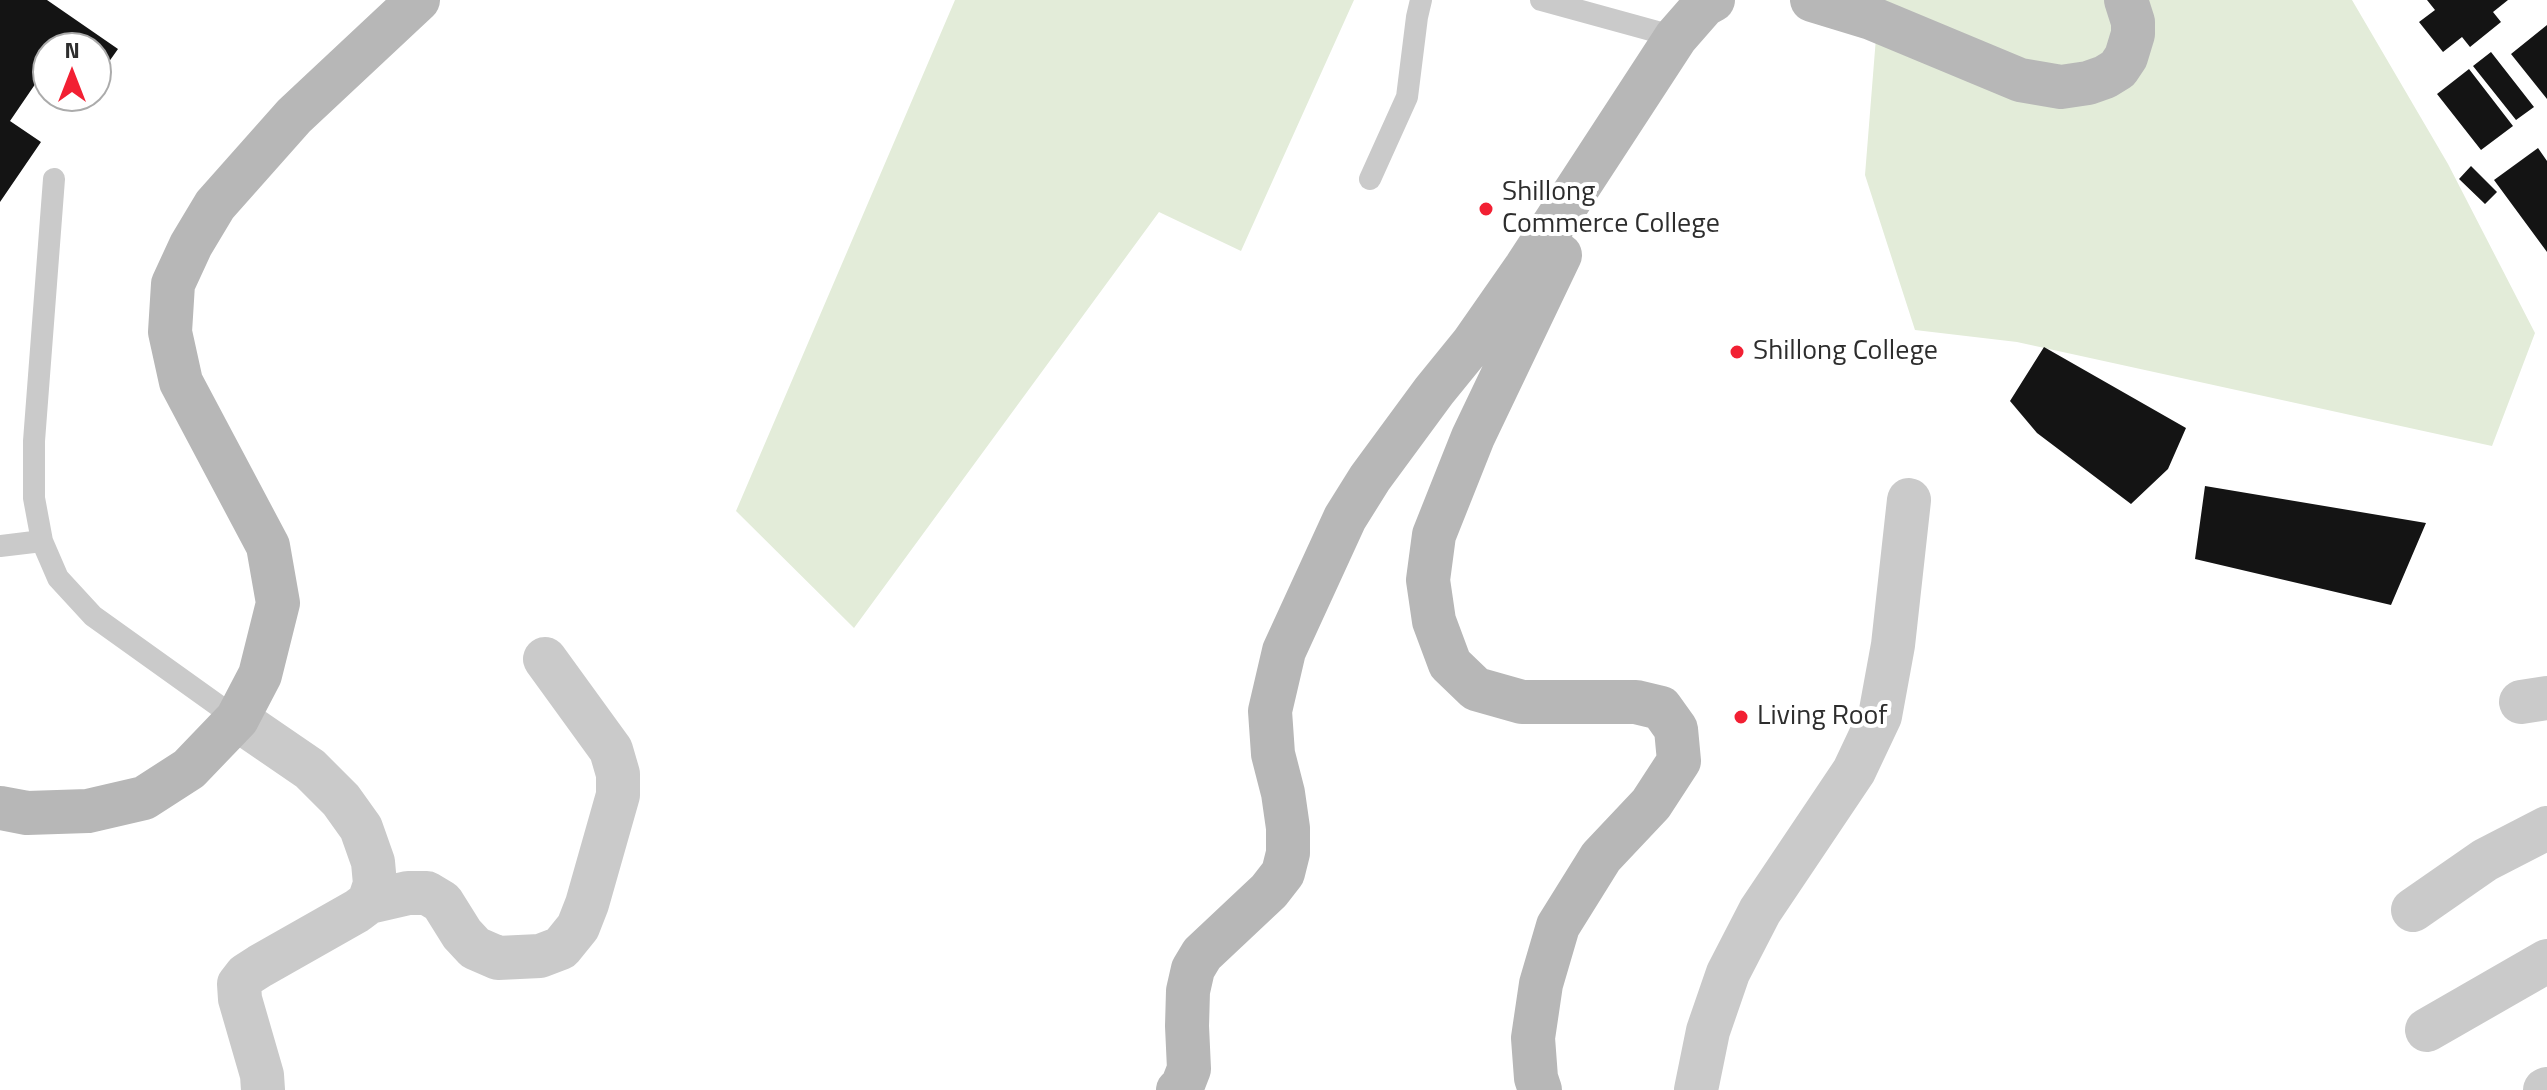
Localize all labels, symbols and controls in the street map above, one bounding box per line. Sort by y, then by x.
north arrow [32,32,112,112]
text: N [64,33,80,67]
place label: Shillong Commerce College [1502,176,1720,242]
marker: Shillong Commerce College [1477,200,1495,218]
place label: Shillong College [1753,335,1938,369]
marker: Shillong College [1728,343,1746,361]
place label: Living Roof [1757,700,1888,734]
marker: Living Roof [1732,708,1750,726]

